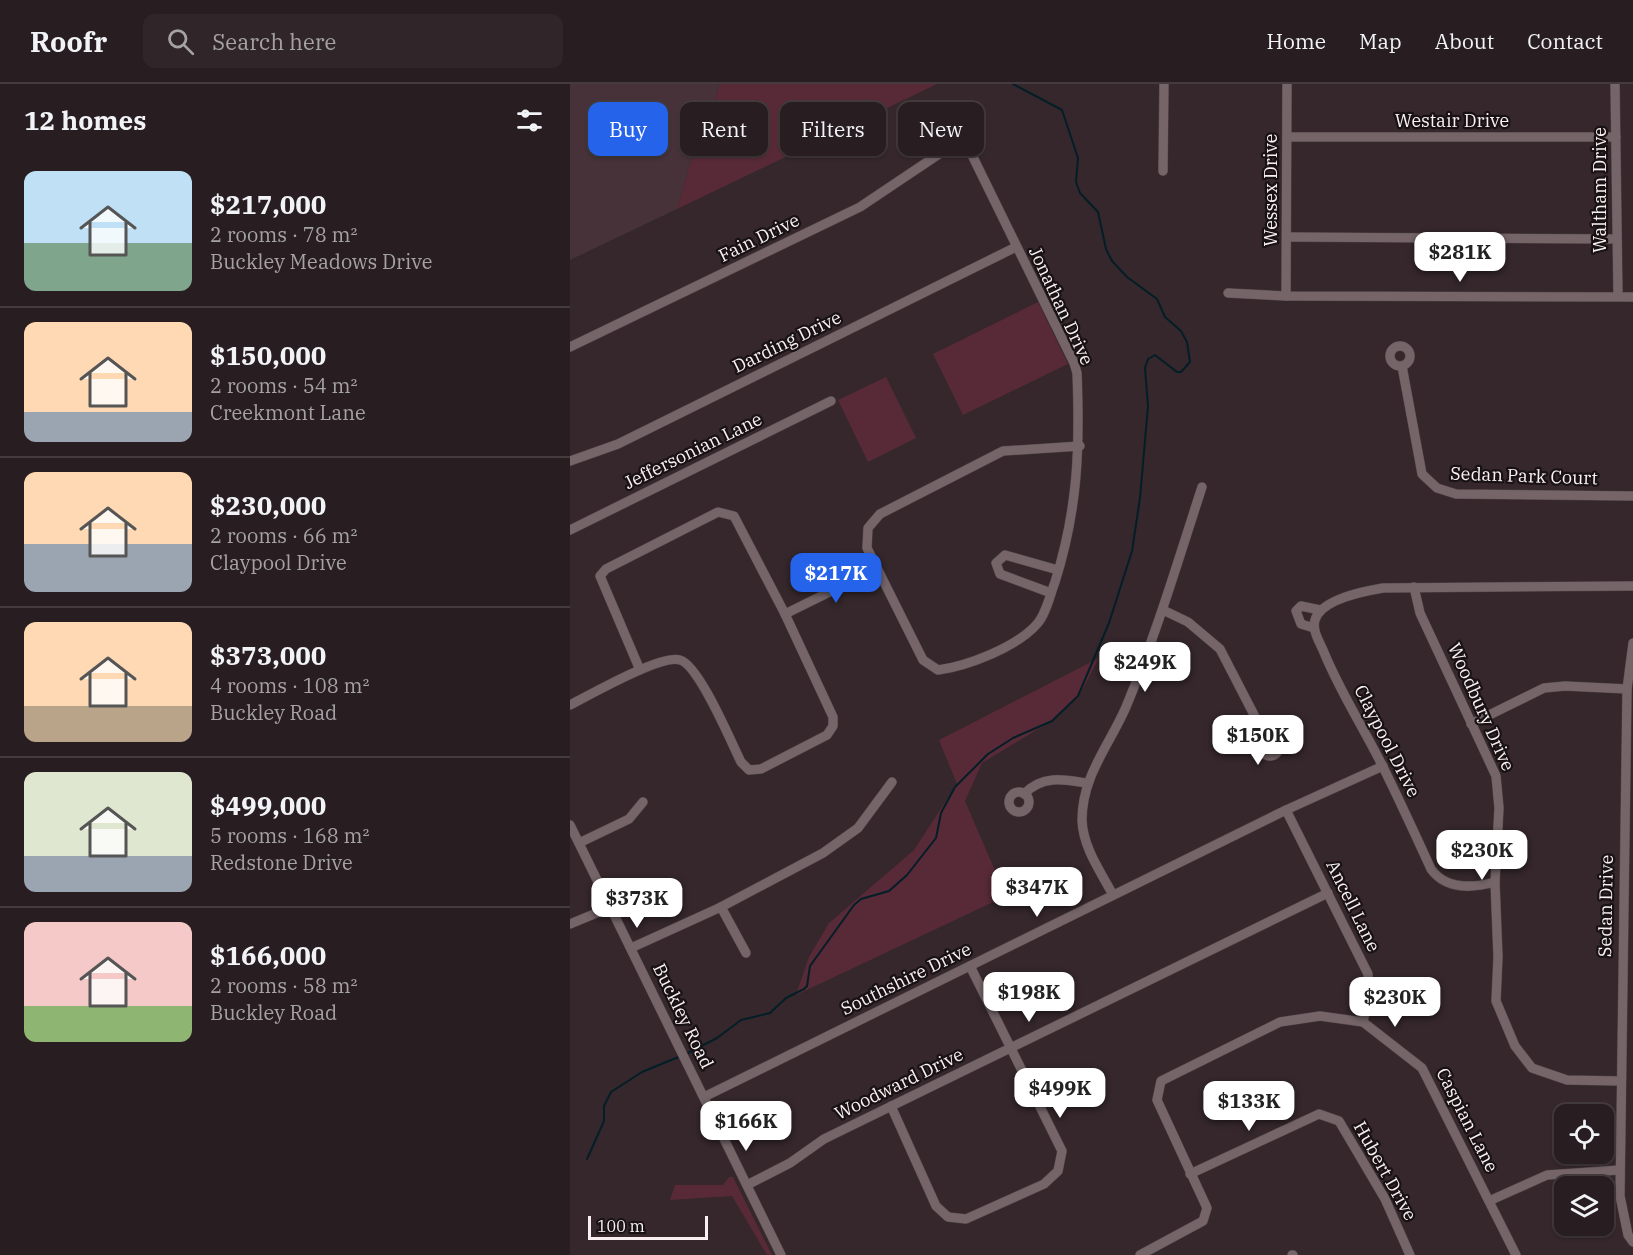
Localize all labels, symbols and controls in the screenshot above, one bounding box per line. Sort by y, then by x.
search box [143,14,563,68]
text: Roofr [30,23,107,60]
icon: search [164,25,197,58]
text: Search here [212,27,336,56]
text: Home [1266,27,1326,55]
text: Map [1359,27,1402,55]
text: About [1435,27,1494,55]
text: Contact [1527,27,1603,55]
chip: Buy [588,102,668,156]
chip: Rent [680,102,768,156]
chip: Filters [780,102,886,156]
chip: New [898,102,984,156]
text: 12 homes [24,103,146,137]
icon: filters [513,104,546,137]
street label: Westair Drive [1395,109,1509,132]
street label: Waltham Drive [1588,127,1611,253]
street label: Wessex Drive [1259,134,1282,246]
text: $217,000 [210,187,326,221]
icon: home [72,195,144,267]
street label: Fain Drive [715,208,803,267]
text: 2 rooms · 78 m² [210,221,357,248]
pin: $281K [1418,232,1502,283]
text: $281K [1428,238,1492,265]
street label: Jonathan Drive [1024,243,1099,369]
text: Buckley Meadows Drive [210,248,432,275]
street label: Darding Drive [729,305,845,378]
text: $150,000 [210,338,326,372]
icon: home [72,346,144,418]
text: 2 rooms · 54 m² [210,372,357,399]
text: Creekmont Lane [210,399,366,426]
street label: Jeffersonian Lane [620,407,766,494]
street label: Sedan Park Court [1450,461,1598,490]
text: $230,000 [210,488,326,522]
icon: home [72,496,144,568]
text: 2 rooms · 66 m² [210,522,357,549]
text: Claypool Drive [210,549,347,576]
pin: $217K [794,553,878,604]
text: $217K [804,559,868,586]
text: $373,000 [210,638,326,672]
street label: Woodbury Drive [1443,639,1520,774]
pin: $249K [1103,642,1187,693]
icon: home [72,646,144,718]
text: $249K [1113,648,1177,675]
text: 4 rooms · 108 m² [210,672,369,699]
street label: Claypool Drive [1349,681,1426,801]
text: Buckley Road [210,699,337,726]
pin: $150K [1216,715,1300,766]
text: $150K [1226,721,1290,748]
text: $499,000 [210,788,326,822]
icon: home [72,796,144,868]
text: 5 rooms · 168 m² [210,822,369,849]
pin: $230K [1440,830,1524,881]
text: $230K [1450,836,1514,863]
text: Redstone Drive [210,849,353,876]
street label: Sedan Drive [1593,855,1618,957]
street label: Ancell Lane [1321,856,1386,955]
pin: $347K [995,867,1079,918]
text: $347K [1005,873,1069,900]
pin: $373K [595,878,679,929]
text: $373K [605,884,669,911]
street label: Southshire Drive [837,937,975,1020]
text: $166,000 [210,938,326,972]
icon: home [72,946,144,1018]
street label: Buckley Road [648,959,719,1072]
text: 2 rooms · 58 m² [210,972,357,999]
pin: $198K [987,972,1071,1023]
pin: $230K [1353,977,1437,1028]
text: $198K [997,978,1061,1005]
text: $230K [1363,983,1427,1010]
text: Buckley Road [210,999,337,1026]
street label: Woodward Drive [831,1042,967,1125]
street label: Caspian Lane [1431,1064,1504,1176]
pin: $499K [1018,1068,1102,1119]
text: $499K [1028,1074,1092,1101]
pin: $133K [1207,1081,1291,1132]
text: $133K [1217,1087,1281,1114]
pin: $166K [704,1101,788,1152]
map controls [1554,1104,1614,1236]
button: locate [1554,1104,1614,1164]
text: $166K [714,1107,778,1134]
street label: Hubert Drive [1349,1117,1422,1224]
button: layers [1554,1176,1614,1236]
scale bar [588,1213,708,1240]
text: 100 m [597,1216,645,1236]

